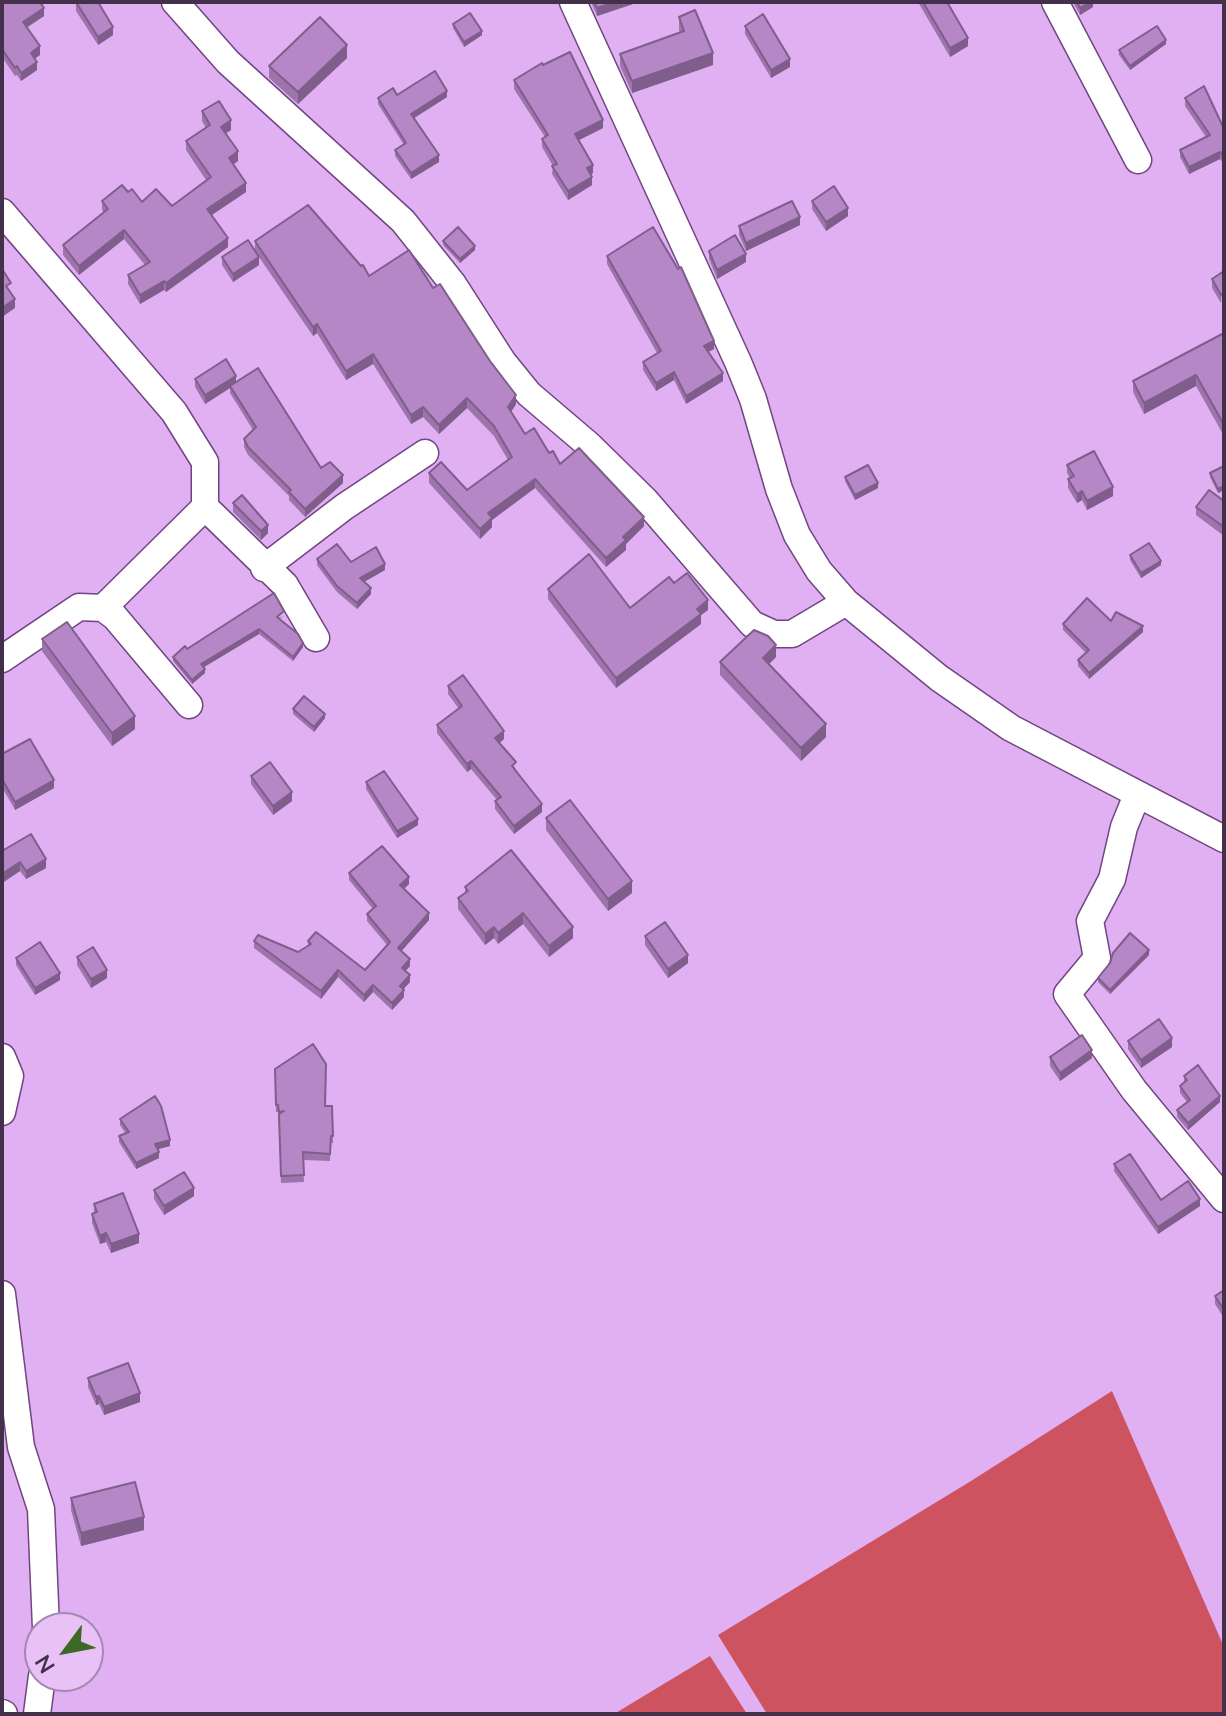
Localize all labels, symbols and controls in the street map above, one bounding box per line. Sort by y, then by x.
north arrow [24,1612,104,1692]
text: N [28,1649,62,1679]

